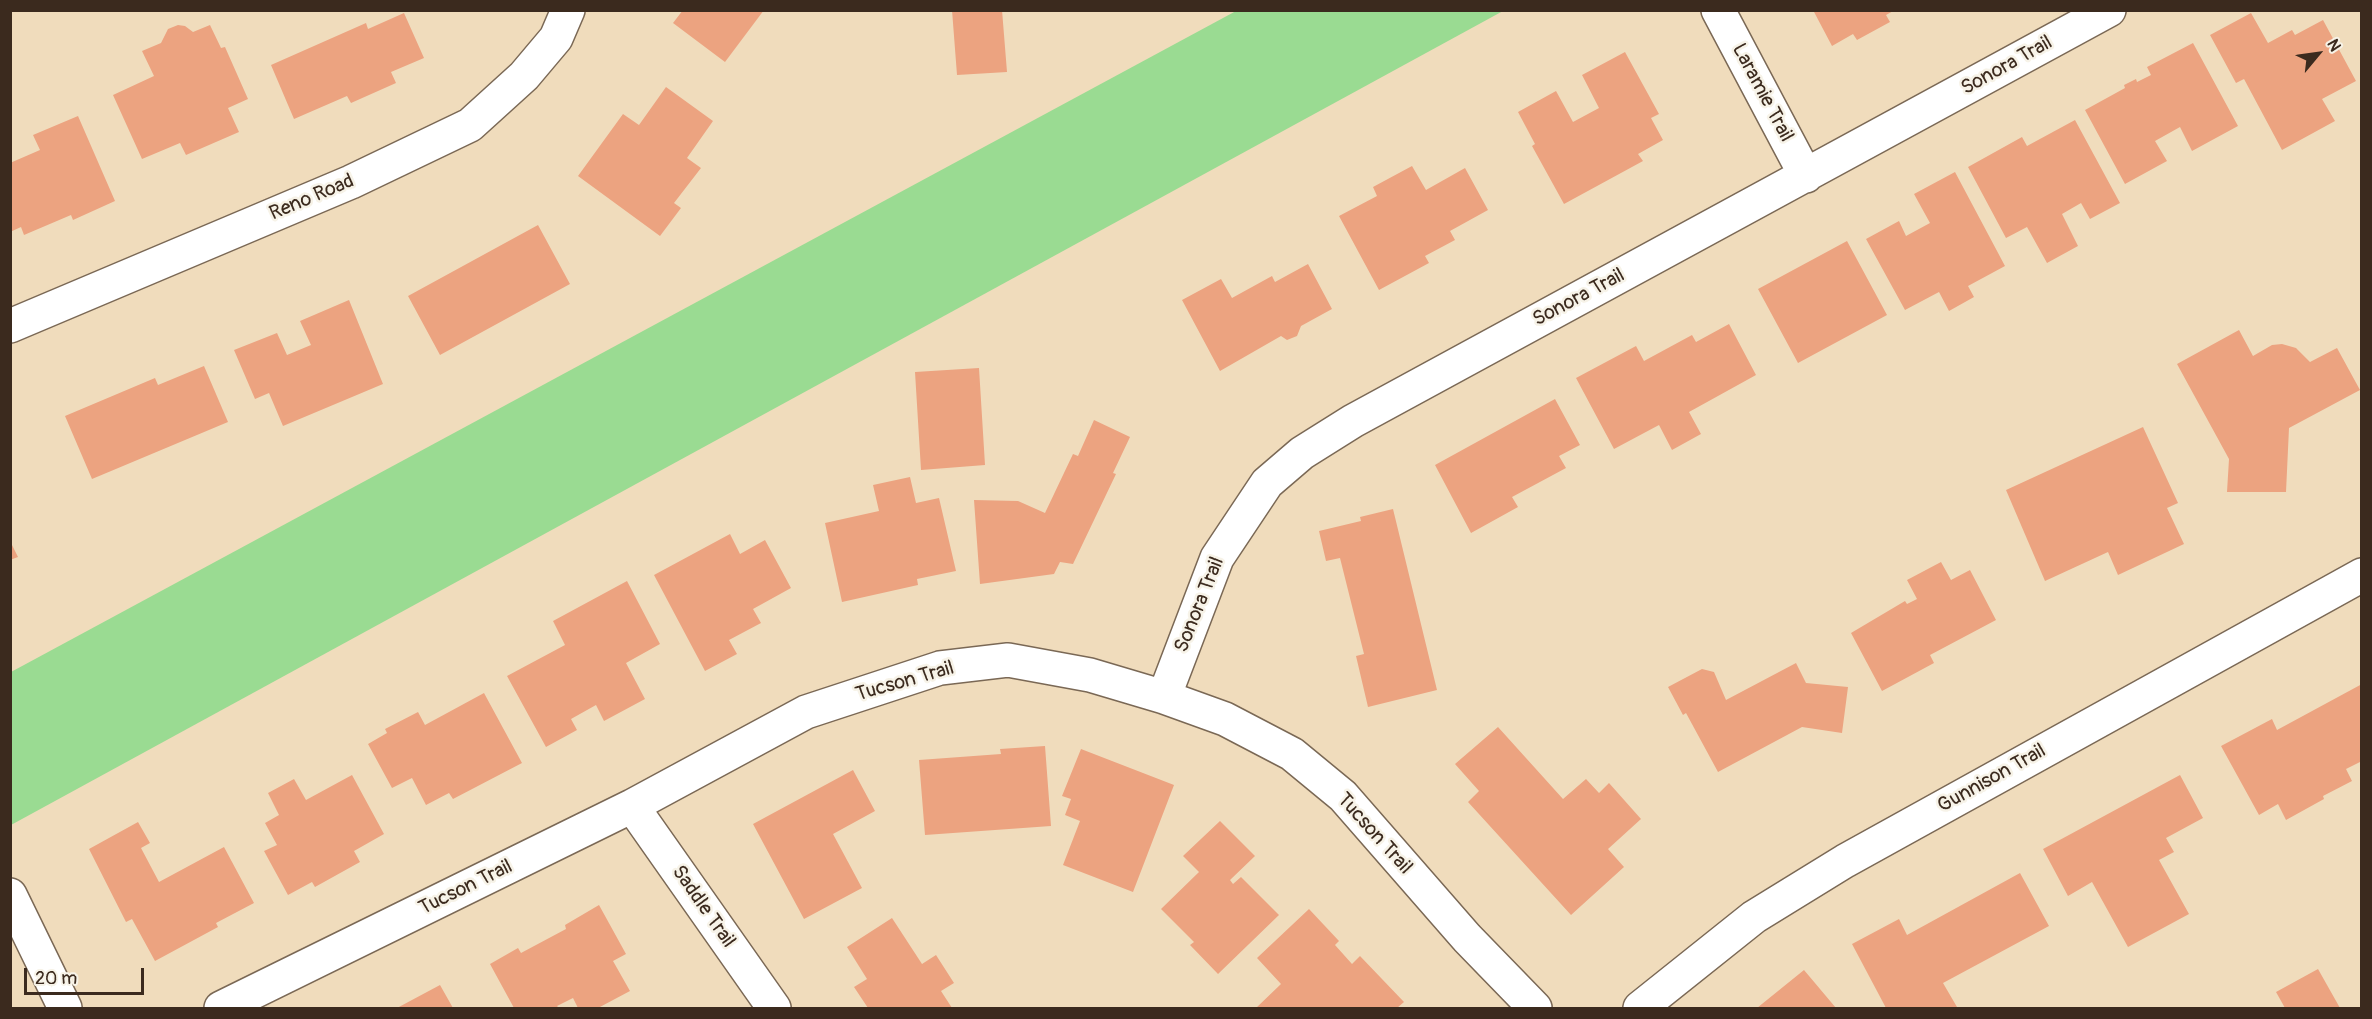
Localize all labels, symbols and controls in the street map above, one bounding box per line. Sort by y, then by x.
north arrow [2288,24,2348,84]
street label: Sonora Trail [1957,31,2057,101]
text: N [2322,36,2345,55]
street label: Laramie Trail [1726,40,1798,146]
street label: Reno Road [266,170,358,226]
street label: Sonora Trail [1529,264,1629,332]
street label: Sonora Trail [1170,554,1230,656]
street label: Tucson Trail [853,657,957,707]
street label: Gunnison Trail [1934,739,2050,819]
street label: Tucson Trail [1331,788,1417,880]
street label: Tucson Trail [415,855,517,921]
street label: Saddle Trail [666,861,740,953]
scale bar [27,956,147,994]
text: 20 m [35,967,77,990]

